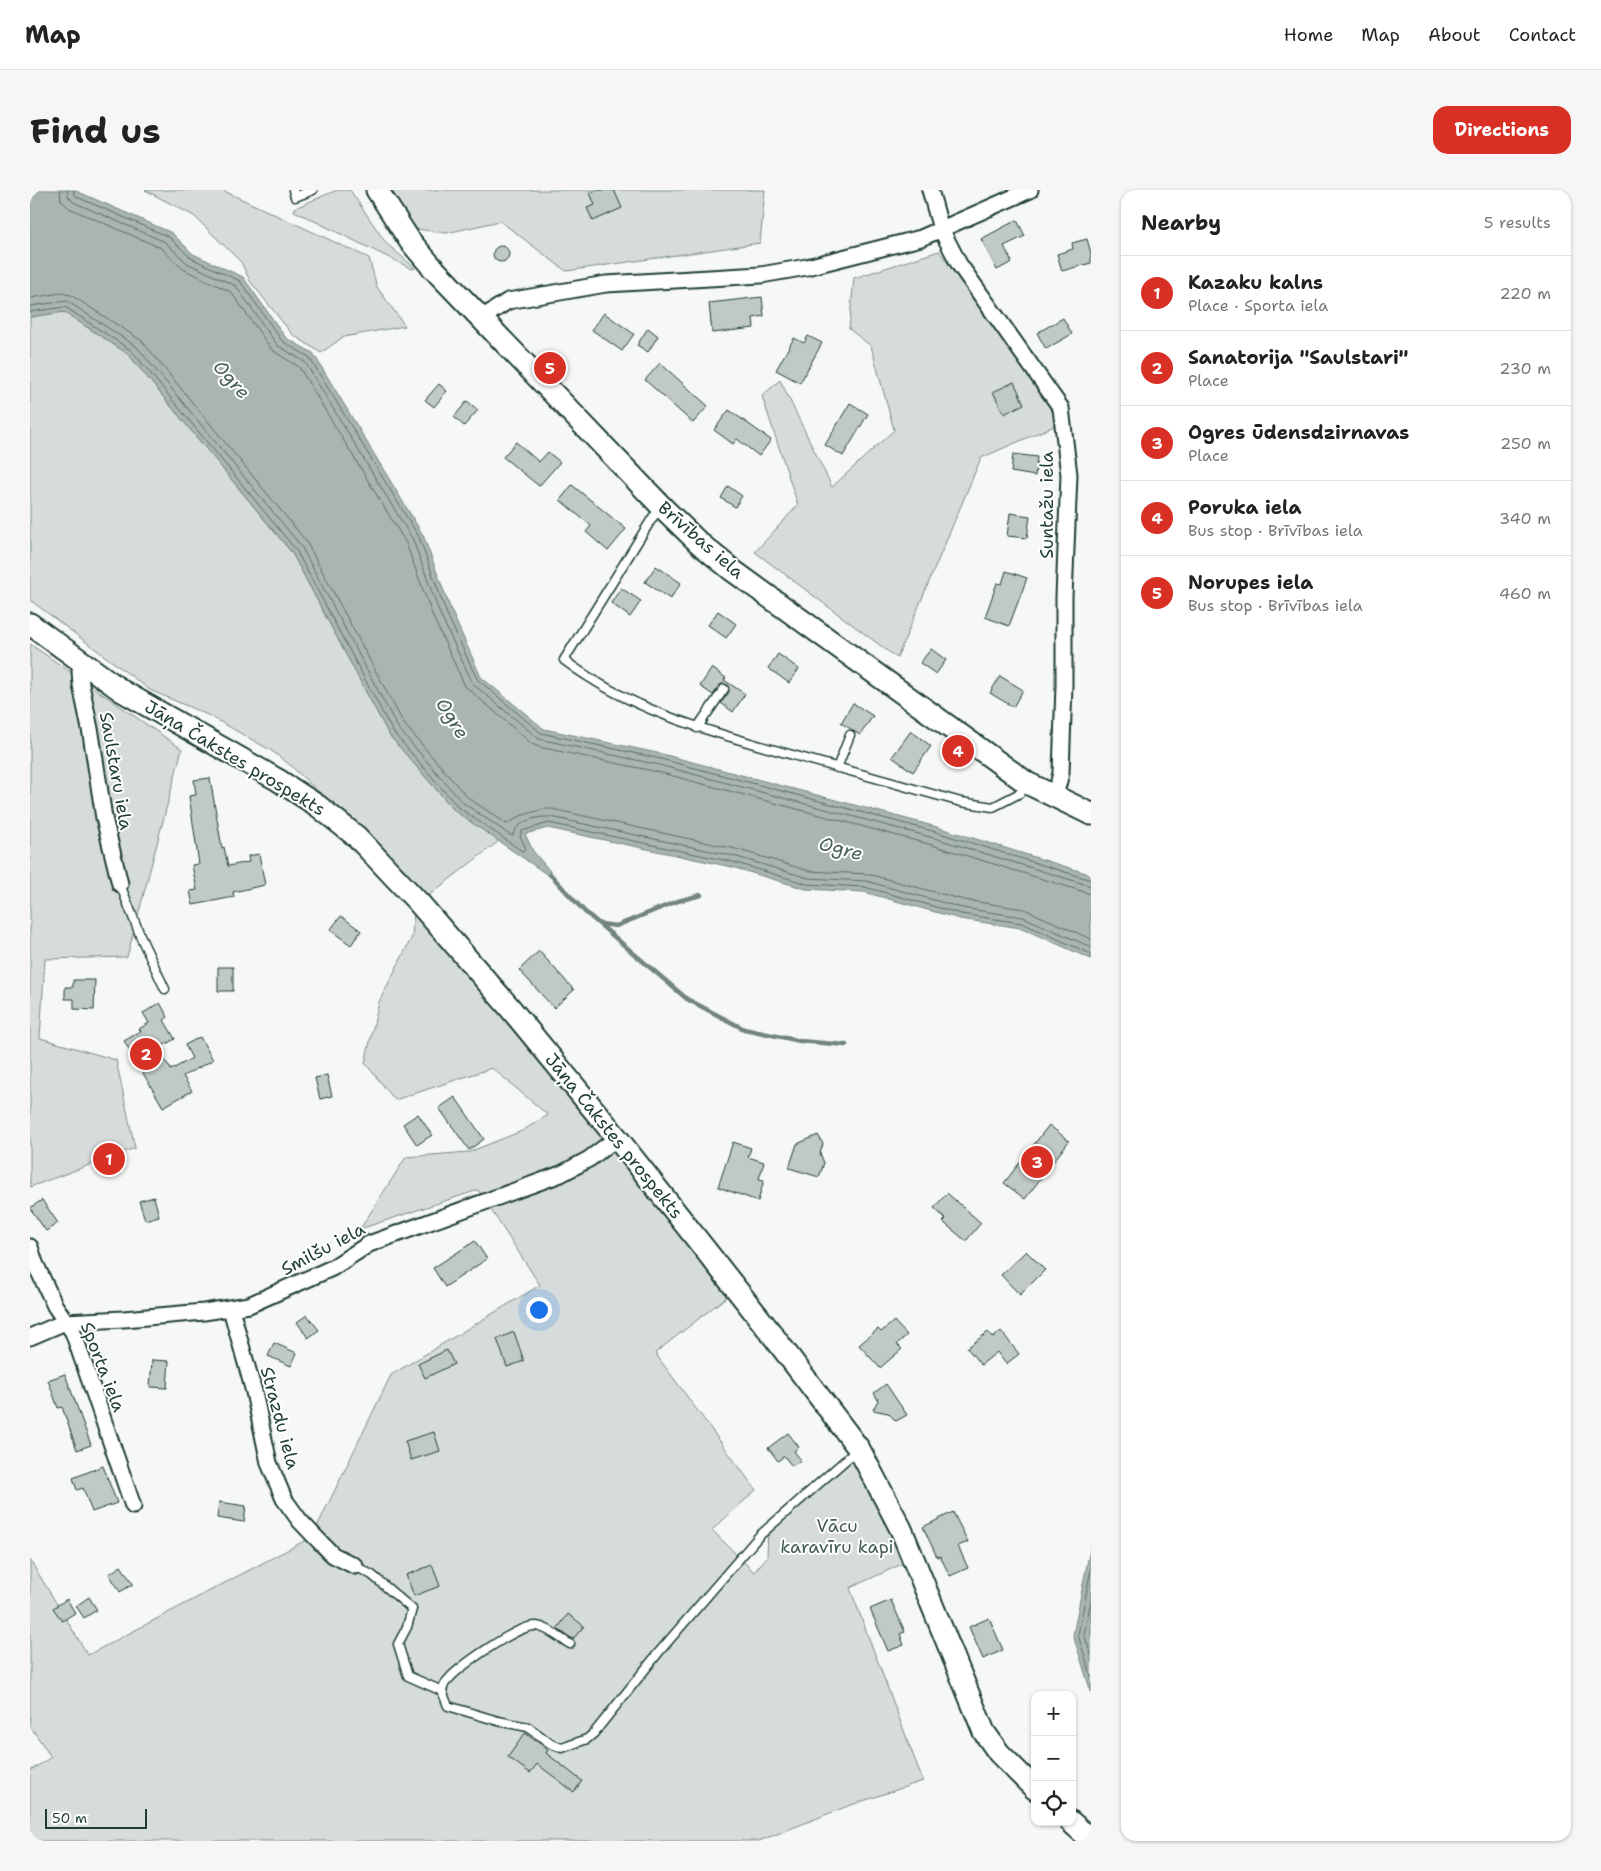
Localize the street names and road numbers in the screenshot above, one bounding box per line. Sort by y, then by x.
street label: Suntažu iela [1035,451,1059,559]
street label: Brīvības iela [653,496,749,584]
street label: Jāņa Čakstes prospekts [140,694,330,822]
street label: Saulstaru iela [94,710,138,832]
street label: Jāņa Čakstes prospekts [540,1048,688,1224]
street label: Smilšu iela [277,1217,369,1281]
street label: Sporta iela [75,1319,131,1415]
street label: Strazdu iela [255,1364,305,1472]

